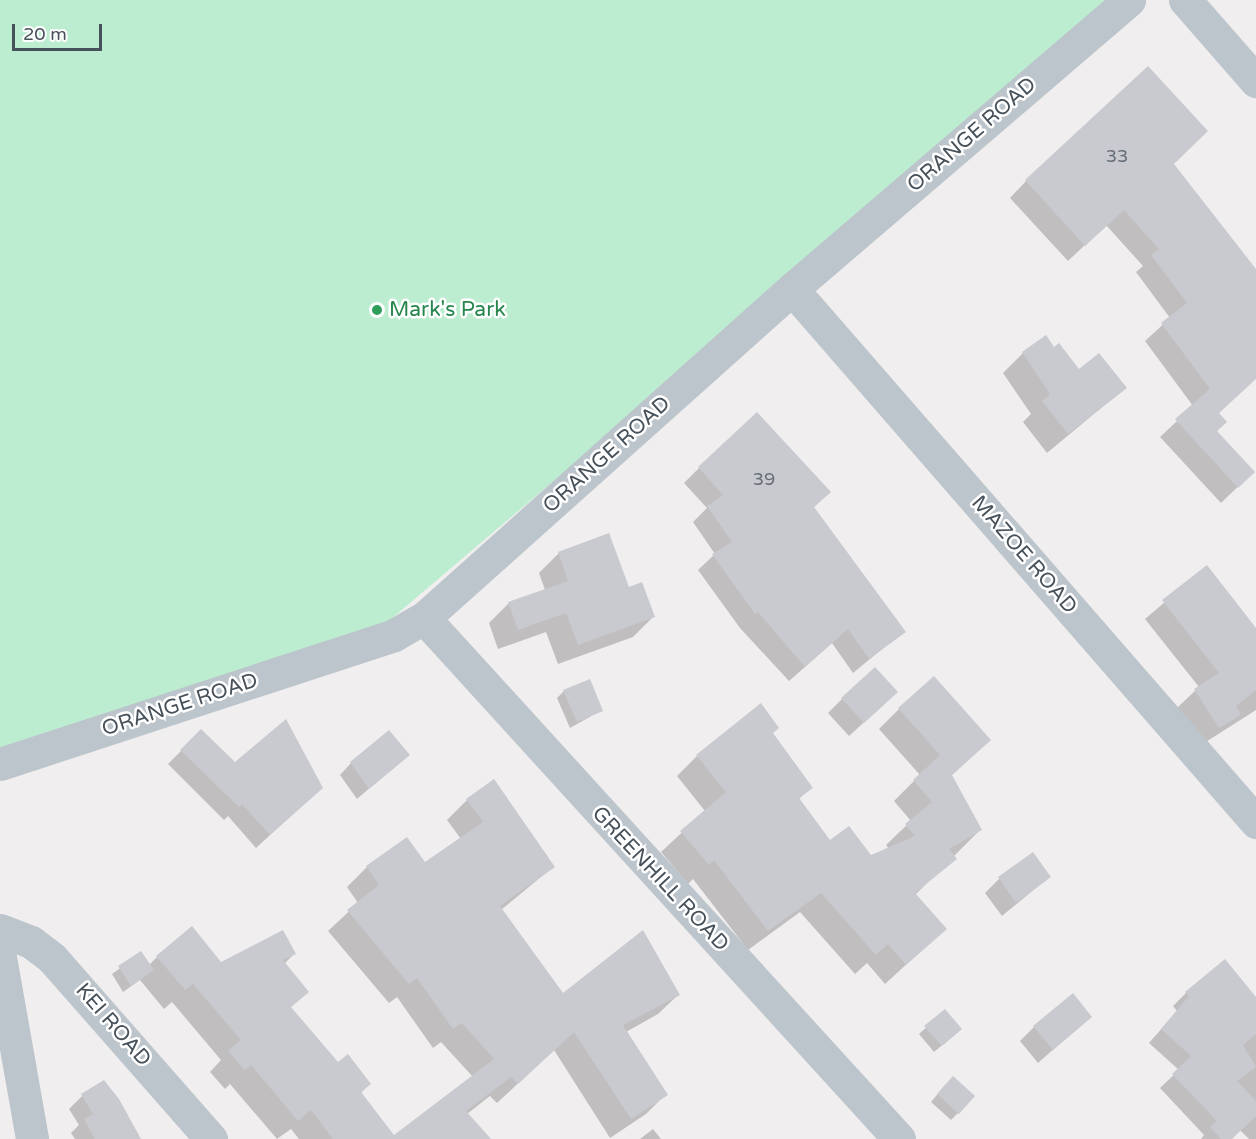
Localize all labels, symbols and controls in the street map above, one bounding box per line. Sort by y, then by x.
scale bar [15,12,105,50]
text: 20 m [23,23,67,45]
street label: ORANGE ROAD [902,72,1042,198]
house number: 33 [1106,145,1128,167]
place label: Mark's Park [389,297,506,323]
marker: Mark's Park [370,303,384,317]
street label: ORANGE ROAD [538,391,676,519]
house number: 39 [753,468,775,490]
street label: MAZOE ROAD [966,491,1082,619]
street label: ORANGE ROAD [99,668,261,742]
street label: GREENHILL ROAD [586,801,734,957]
street label: KEI ROAD [70,978,156,1072]

